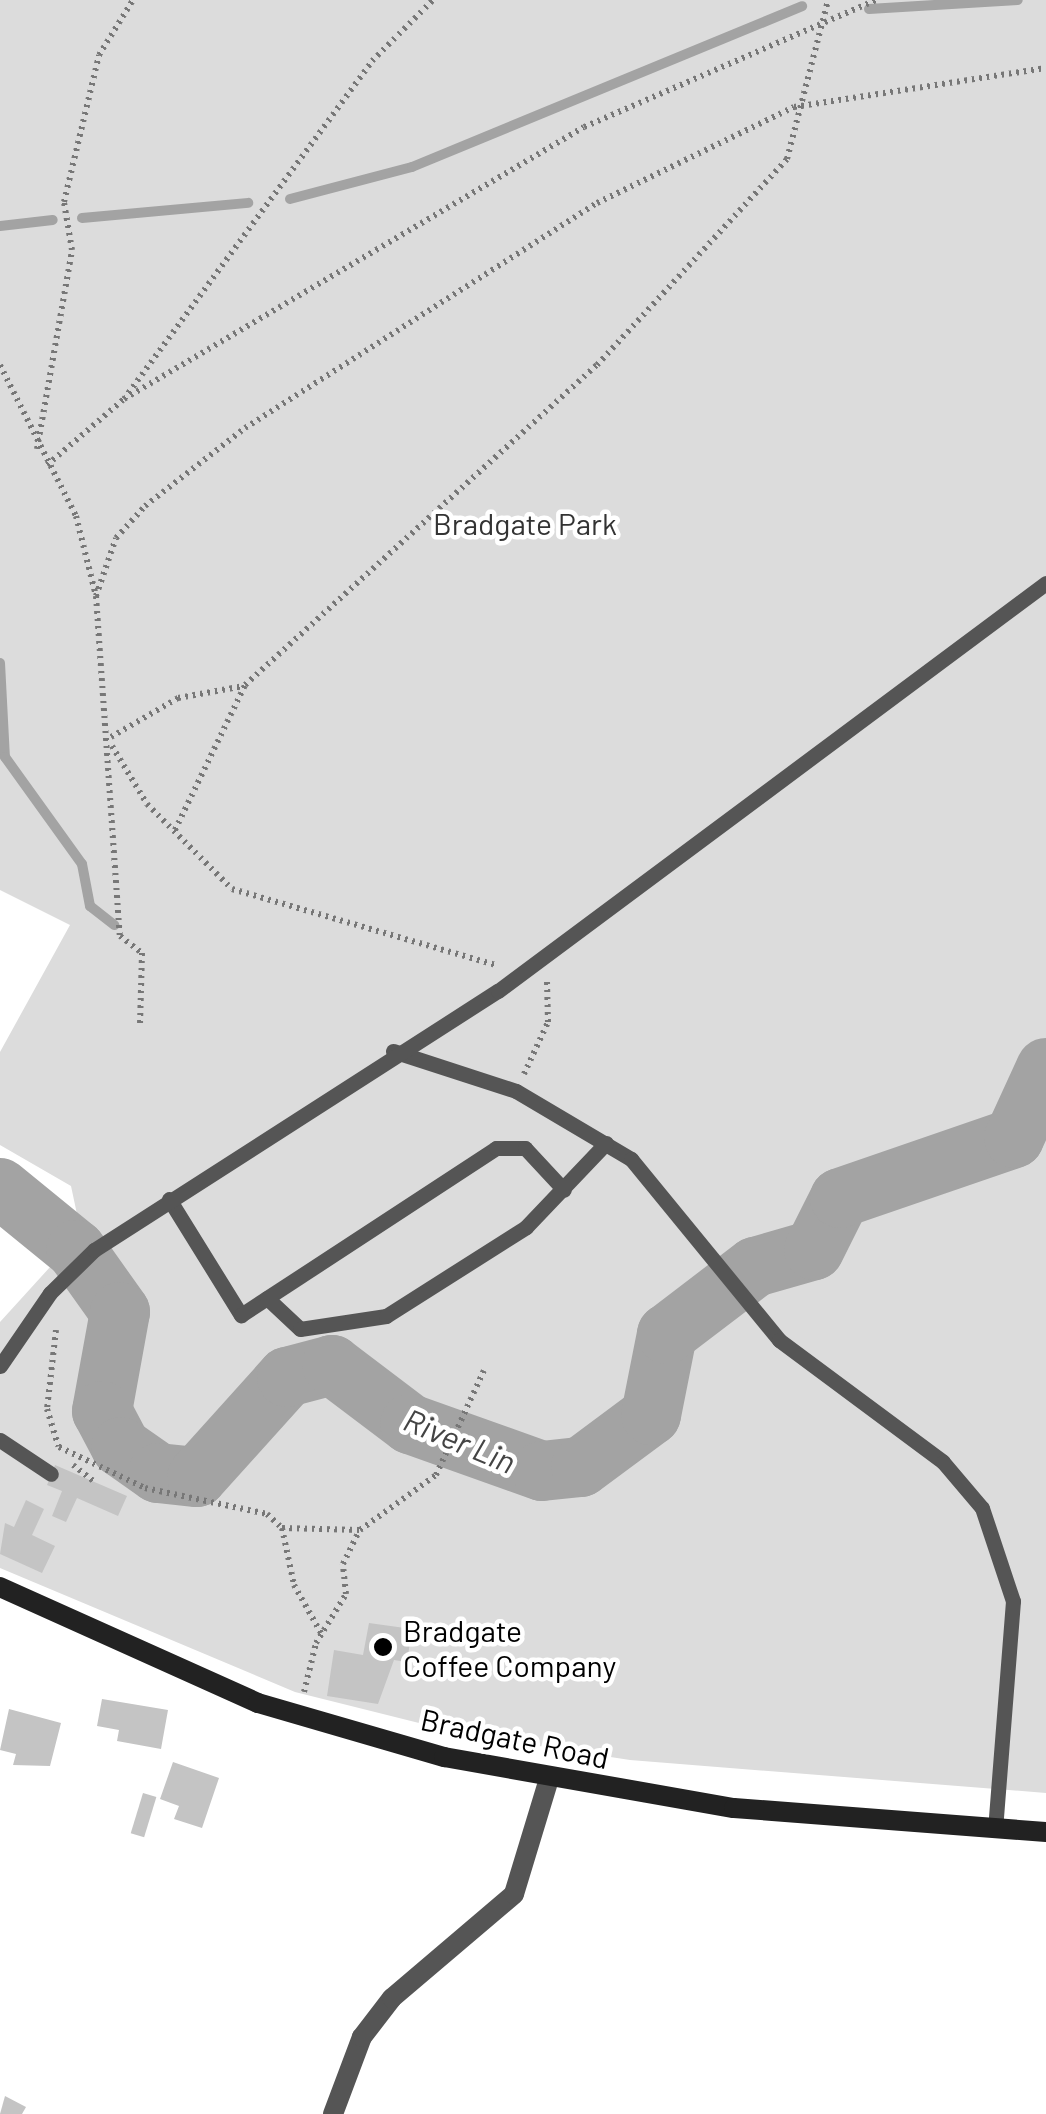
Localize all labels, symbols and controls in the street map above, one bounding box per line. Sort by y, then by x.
park label: Bradgate Park [433,505,617,541]
water label: River Lin [398,1399,522,1481]
place label: Bradgate Coffee Company [403,1612,616,1682]
marker: Bradgate Coffee Company [372,1636,394,1658]
street label: Bradgate Road [418,1700,612,1776]

